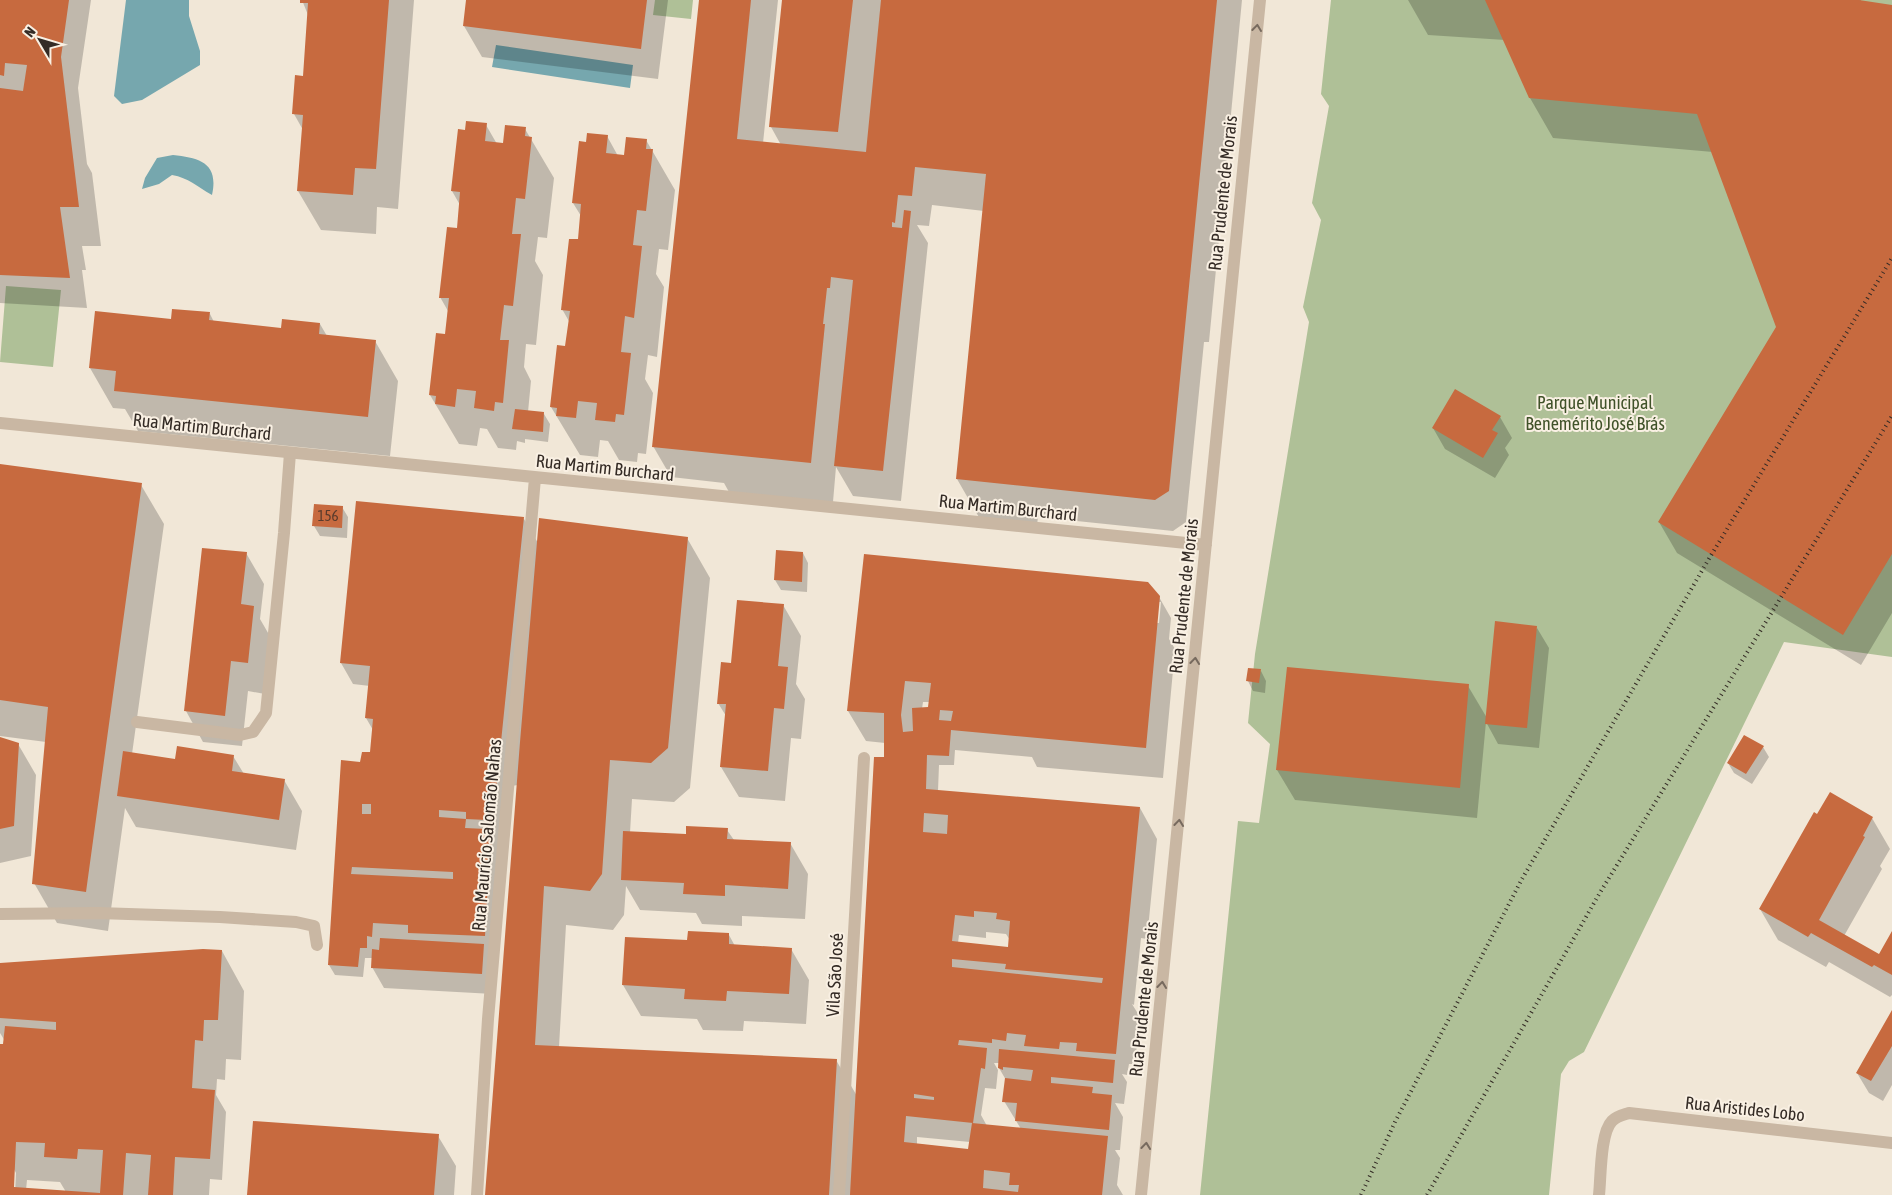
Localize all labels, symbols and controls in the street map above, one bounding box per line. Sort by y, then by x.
north arrow [15,15,65,65]
text: N [21,24,39,40]
one-way arrow [1251,24,1262,32]
street label: Rua Prudente de Morais [1204,114,1241,272]
park label: Parque Municipal Benemérito José Brás [1525,392,1665,434]
street label: Rua Martim Burchard [132,409,272,444]
street label: Rua Martim Burchard [535,450,675,485]
street label: Rua Martim Burchard [938,490,1078,525]
house number: 156 [317,507,339,524]
street label: Rua Prudente de Morais [1165,517,1202,675]
one-way arrow [1189,657,1200,665]
street label: Rua Maurício Salomão Nahas [468,738,505,932]
one-way arrow [1173,819,1184,827]
street label: Rua Prudente de Morais [1125,920,1162,1078]
street label: Vila São José [822,932,847,1018]
one-way arrow [1157,981,1168,989]
street label: Rua Aristides Lobo [1684,1092,1806,1125]
one-way arrow [1140,1142,1151,1150]

